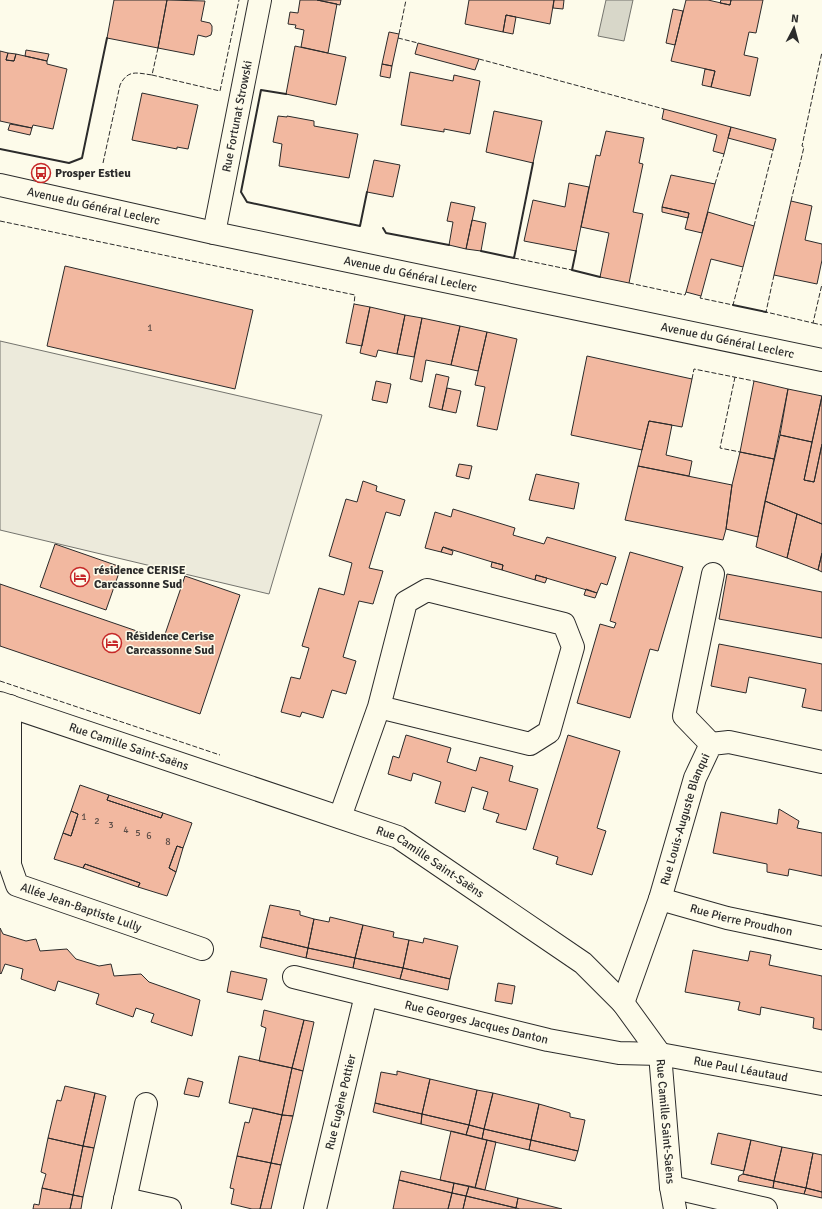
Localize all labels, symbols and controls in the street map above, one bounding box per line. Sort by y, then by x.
north arrow [774,8,814,48]
text: N [791,12,799,25]
street label: Rue Fortunat Strowski [219,59,255,173]
bus stop icon: Prosper Estieu [30,162,52,184]
place label: Prosper Estieu [55,166,131,181]
street label: Avenue du Général Leclerc [26,184,162,228]
street label: Avenue du Général Leclerc [343,253,479,295]
street label: Avenue du Général Leclerc [660,319,796,362]
house number: 1 [147,322,153,334]
place label: résidence CERISE Carcassonne Sud [94,563,186,592]
hotel icon: résidence CERISE Carcassonne Sud [69,566,91,588]
place label: Résidence Cerise Carcassonne Sud [126,629,215,658]
hotel icon: Résidence Cerise Carcassonne Sud [101,632,123,654]
street label: Rue Camille Saint-Saëns [67,719,191,773]
street label: Rue Louis-Auguste Blanqui [657,751,713,887]
house number: 1 [81,811,87,823]
house number: 2 [94,815,100,827]
house number: 3 [108,819,114,831]
street label: Rue Camille Saint-Saëns [374,823,487,901]
house number: 4 [123,824,129,836]
house number: 5 [135,827,141,839]
house number: 6 [146,830,152,842]
house number: 8 [165,836,171,848]
street label: Allée Jean-Baptiste Lully [19,879,144,935]
street label: Rue Pierre Proudhon [688,900,794,939]
street label: Rue Georges Jacques Danton [403,997,550,1047]
street label: Rue Eugène Pottier [322,1052,359,1151]
street label: Rue Paul Léautaud [692,1053,789,1085]
street label: Rue Camille Saint-Saëns [653,1058,678,1184]

